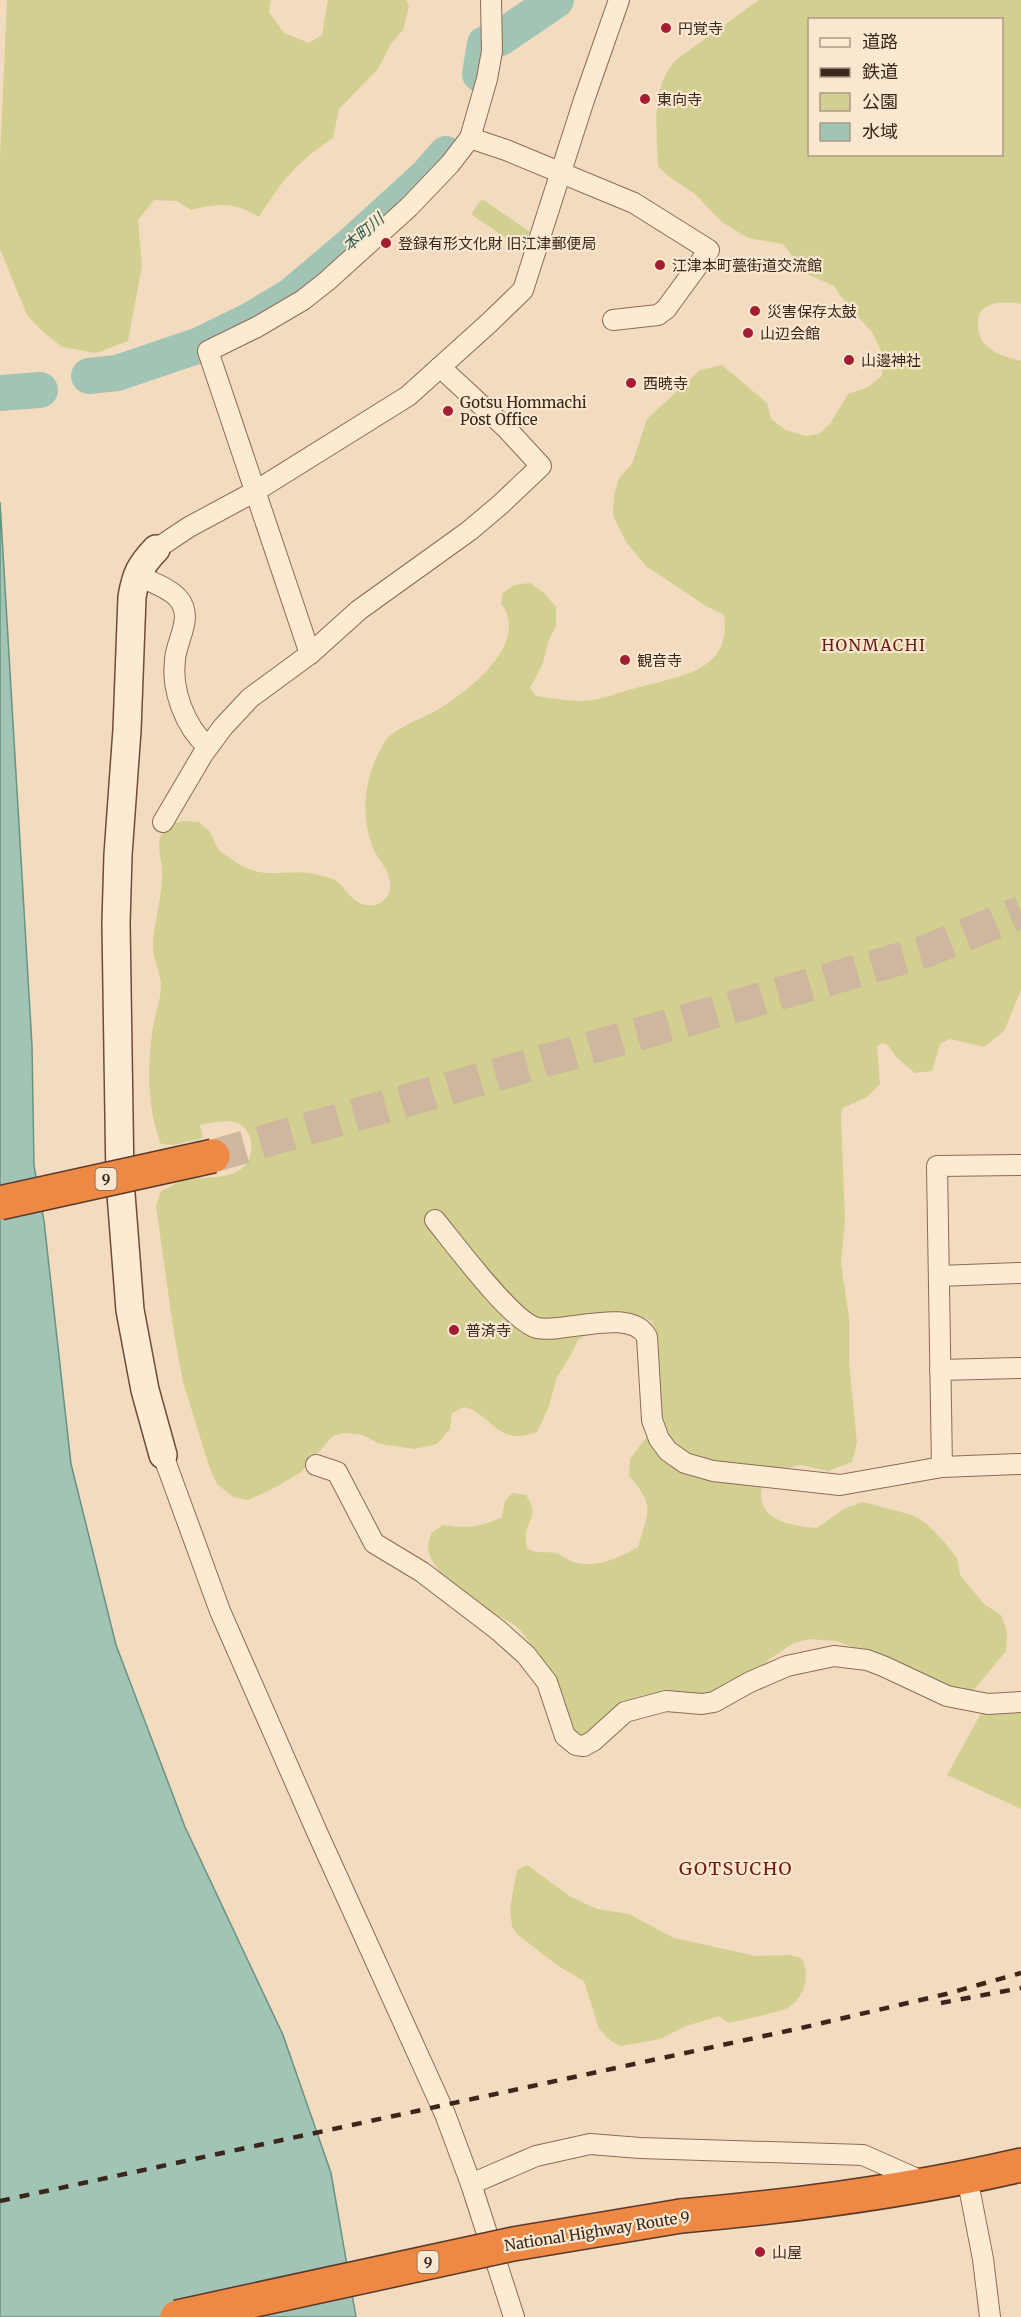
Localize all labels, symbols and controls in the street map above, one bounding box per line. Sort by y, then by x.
legend [808,18,1003,156]
place label: 円覚寺 [678,19,723,38]
marker: 円覚寺 [659,21,673,35]
text: 道路 [862,30,898,53]
text: 鉄道 [862,60,898,83]
place label: 東向寺 [657,90,702,109]
text: 公園 [862,90,898,113]
marker: 東向寺 [638,92,652,106]
text: 水域 [862,120,898,143]
water label: 本町川 [338,207,389,255]
place label: 登録有形文化財 旧江津郵便局 [398,234,597,253]
marker: 登録有形文化財 旧江津郵便局 [379,236,393,250]
place label: 江津本町甍街道交流館 [672,256,822,275]
marker: 江津本町甍街道交流館 [653,258,667,272]
place label: 災害保存太鼓 [767,302,857,321]
marker: 災害保存太鼓 [748,304,762,318]
place label: 山辺会館 [760,324,820,343]
marker: 山辺会館 [741,326,755,340]
place label: 山邊神社 [861,351,921,370]
marker: 山邊神社 [842,353,856,367]
place label: 西暁寺 [643,374,688,393]
marker: 西暁寺 [624,376,638,390]
place label: Gotsu Hommachi Post Office [460,393,587,429]
marker: Gotsu Hommachi Post Office [441,404,455,418]
district label: HONMACHI [821,635,927,655]
place label: 観音寺 [637,651,682,670]
marker: 観音寺 [618,653,632,667]
road number: 9 [96,1168,116,1190]
place label: 普済寺 [466,1321,511,1340]
marker: 普済寺 [447,1323,461,1337]
district label: GOTSUCHO [679,1857,793,1880]
street label: National Highway Route 9 [503,2207,691,2255]
place label: 山屋 [772,2243,802,2262]
marker: 山屋 [753,2245,767,2259]
road number: 9 [418,2251,438,2273]

